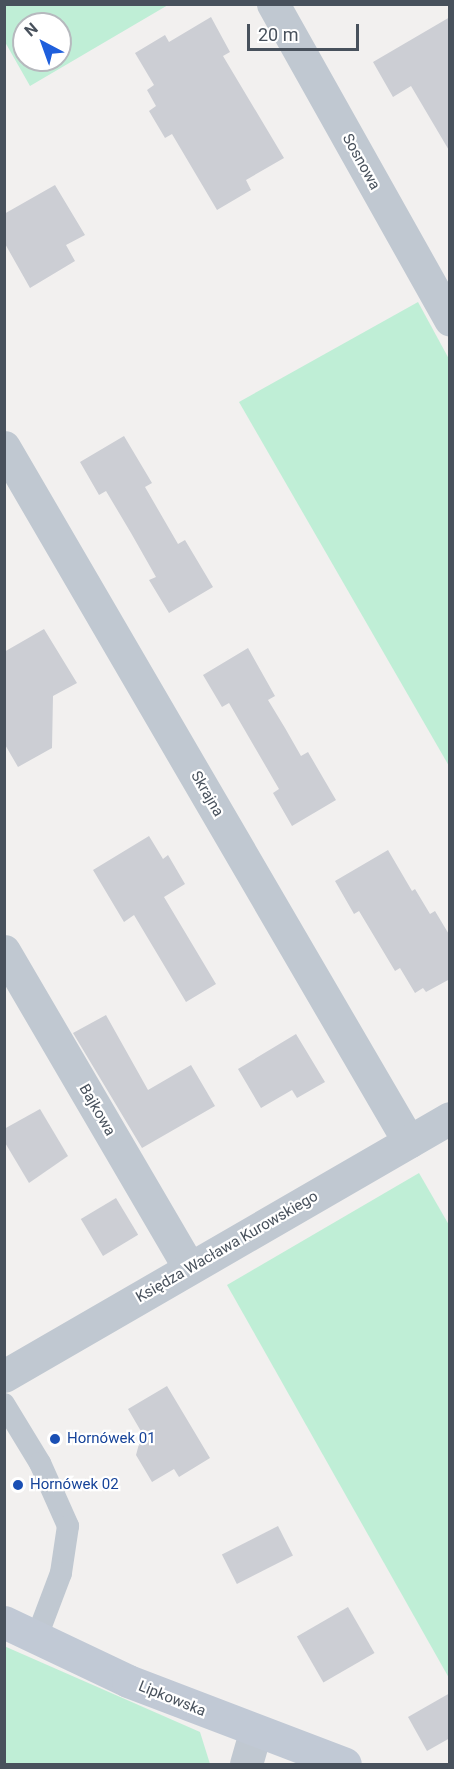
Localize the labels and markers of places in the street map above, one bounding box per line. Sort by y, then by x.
place label: Hornówek 01 [67,1430,156,1448]
marker: Hornówek 01 [48,1432,62,1446]
place label: Hornówek 02 [30,1476,119,1494]
marker: Hornówek 02 [11,1478,25,1492]

